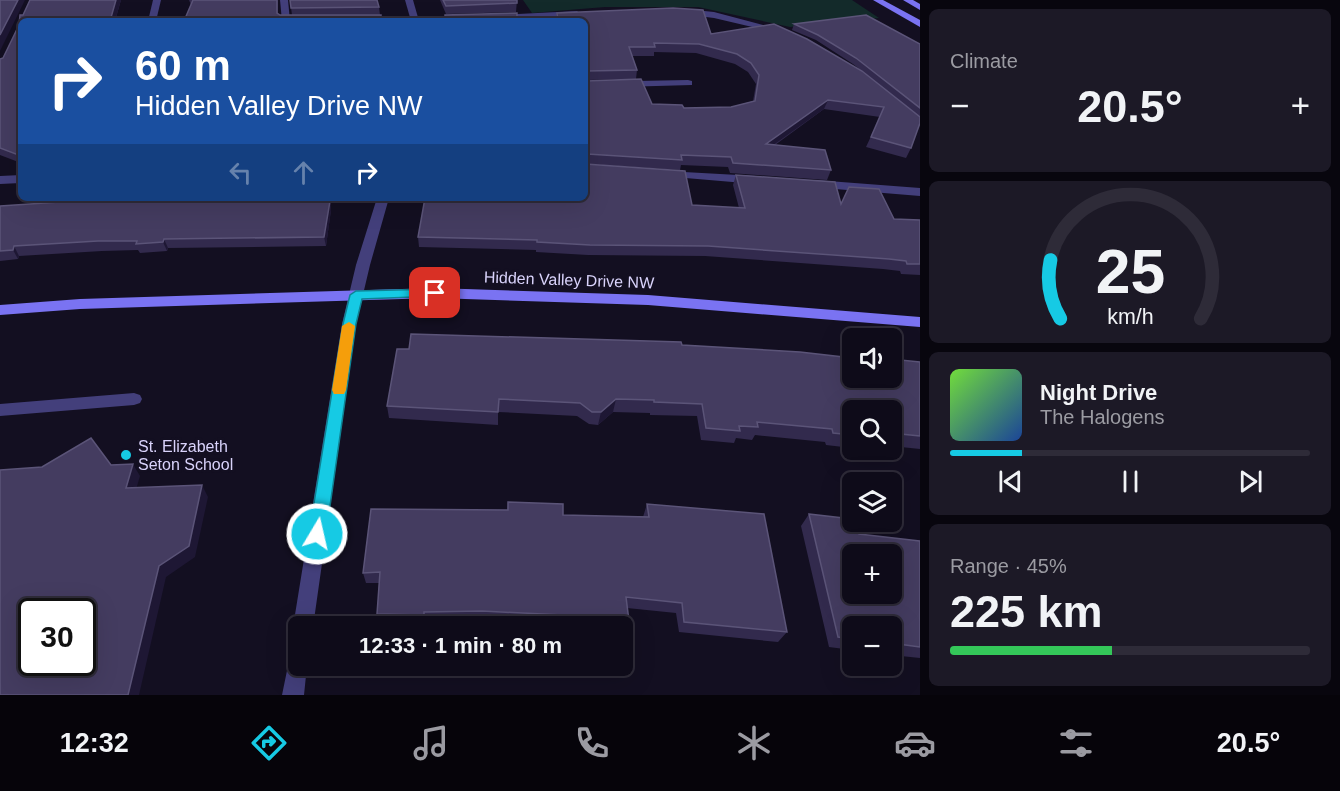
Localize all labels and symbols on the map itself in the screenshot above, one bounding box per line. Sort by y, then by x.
pin [409,267,460,318]
street label: Hidden Valley Drive NW [484,269,655,291]
place label: St. Elizabeth Seton School [138,438,233,473]
marker: St. Elizabeth Seton School [119,448,133,462]
position arrow [285,502,349,566]
speed limit sign: 30 [18,598,96,676]

